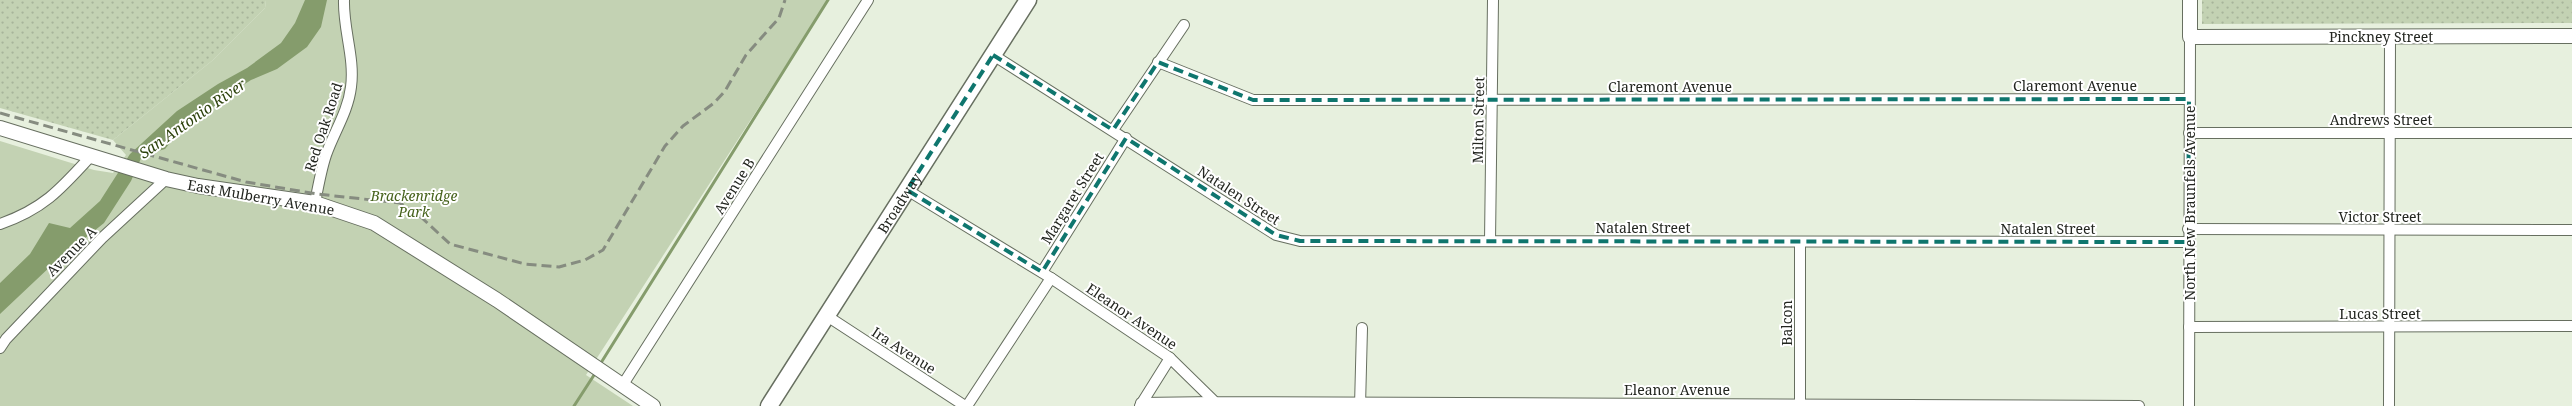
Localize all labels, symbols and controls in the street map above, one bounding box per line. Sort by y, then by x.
street label: Pinckney Street [2329,27,2433,46]
water label: San Antonio River [134,73,250,162]
street label: Milton Street [1468,76,1488,164]
street label: Claremont Avenue [2013,76,2137,95]
street label: Claremont Avenue [1608,77,1732,96]
street label: Red Oak Road [300,80,346,174]
street label: North New Braunfels Avenue [2180,106,2199,300]
street label: Andrews Street [2330,110,2432,129]
street label: Margaret Street [1036,149,1108,247]
street label: Avenue B [709,154,759,218]
street label: Natalen Street [1194,161,1284,229]
street label: Broadway [872,169,925,237]
street label: East Mulberry Avenue [186,175,336,219]
park label: Brackenridge Park [370,186,458,221]
street label: Victor Street [2338,207,2422,226]
street label: Natalen Street [1596,218,1691,237]
street label: Natalen Street [2001,219,2096,238]
street label: Avenue A [42,222,100,280]
street label: Eleanor Avenue [1083,279,1181,353]
street label: Balcon [1777,300,1796,346]
street label: Lucas Street [2339,304,2421,323]
street label: Ira Avenue [868,322,940,378]
street label: Eleanor Avenue [1624,380,1730,399]

